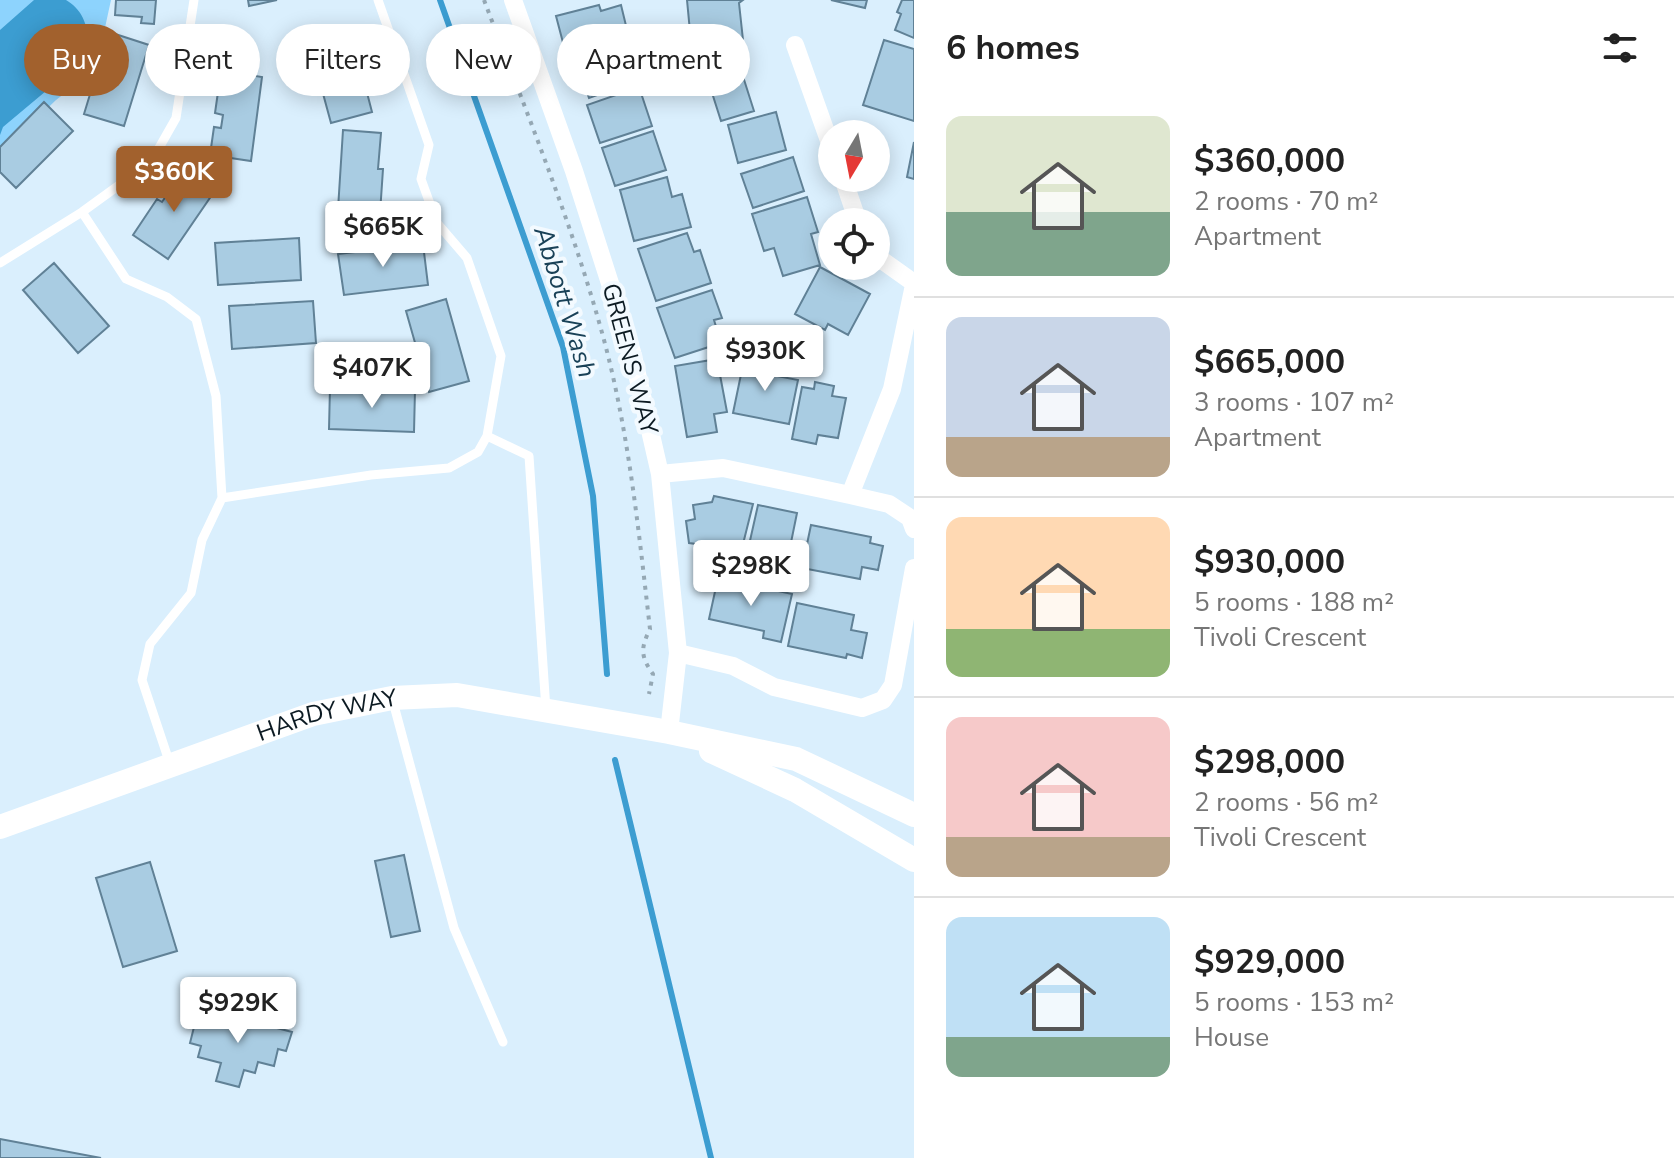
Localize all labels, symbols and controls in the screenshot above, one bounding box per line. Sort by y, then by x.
chip: Buy [24,24,129,96]
chip: Rent [145,24,260,96]
chip: Filters [276,24,410,96]
chip: New [426,24,541,96]
chip: Apartment [557,24,750,96]
text: 6 homes [946,25,1080,71]
icon: filters [1598,26,1642,70]
north arrow [818,120,890,192]
map controls [818,120,890,280]
text: $360,000 [1194,138,1345,184]
pin: $360K [118,146,230,214]
icon: home [1010,148,1106,244]
text: $360K [134,154,214,189]
text: 2 rooms · 70 m² [1194,184,1378,219]
pin: $665K [327,201,439,269]
button: locate [818,208,890,280]
text: $665K [343,209,423,244]
text: Apartment [1194,219,1321,254]
water label: Abbott Wash [525,221,605,382]
street label: GREENS WAY [594,280,666,439]
pin: $930K [709,325,821,393]
text: $930K [725,333,805,368]
text: $665,000 [1194,339,1345,385]
pin: $407K [316,342,428,410]
icon: home [1010,349,1106,445]
text: $407K [332,350,412,385]
text: 3 rooms · 107 m² [1194,385,1394,420]
text: Apartment [1194,420,1321,455]
text: $930,000 [1194,539,1345,585]
pin: $298K [695,540,807,608]
text: $298K [711,548,791,583]
icon: home [1010,549,1106,645]
text: 5 rooms · 188 m² [1194,585,1394,620]
text: Tivoli Crescent [1194,620,1366,655]
street label: HARDY WAY [252,681,401,749]
text: $298,000 [1194,739,1345,785]
icon: home [1010,749,1106,845]
text: 2 rooms · 56 m² [1194,785,1378,820]
text: Tivoli Crescent [1194,820,1366,855]
text: $929,000 [1194,939,1345,985]
icon: home [1010,949,1106,1045]
pin: $929K [182,977,294,1045]
text: $929K [198,985,278,1020]
text: 5 rooms · 153 m² [1194,985,1394,1020]
text: House [1194,1020,1269,1055]

